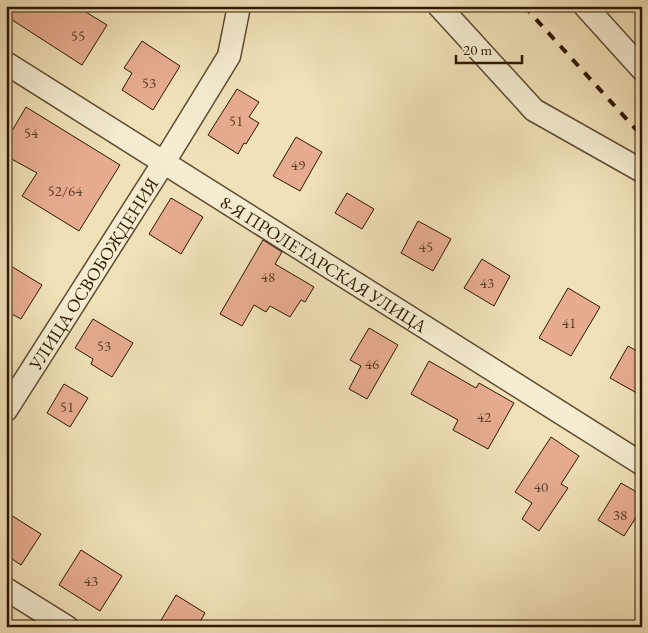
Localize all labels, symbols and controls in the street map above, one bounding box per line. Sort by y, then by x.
house number: 55 [71,26,85,45]
scale bar [456,32,522,64]
text: 20 m [463,40,492,59]
house number: 53 [142,73,156,92]
house number: 51 [229,111,243,130]
house number: 54 [24,123,39,142]
house number: 49 [291,155,305,174]
street label: УЛИЦА ОСВОБОЖДЕНИЯ [23,173,163,375]
house number: 52/64 [48,181,83,200]
street label: 8-Я ПРОЛЕТАРСКАЯ УЛИЦА [216,190,432,338]
house number: 45 [419,237,433,256]
house number: 48 [261,267,275,286]
house number: 43 [480,273,494,292]
house number: 41 [562,313,576,332]
house number: 53 [97,336,111,355]
house number: 46 [365,354,379,373]
house number: 51 [60,397,74,416]
house number: 42 [477,407,492,426]
house number: 40 [534,477,548,496]
house number: 38 [613,505,627,524]
house number: 43 [84,571,98,590]

